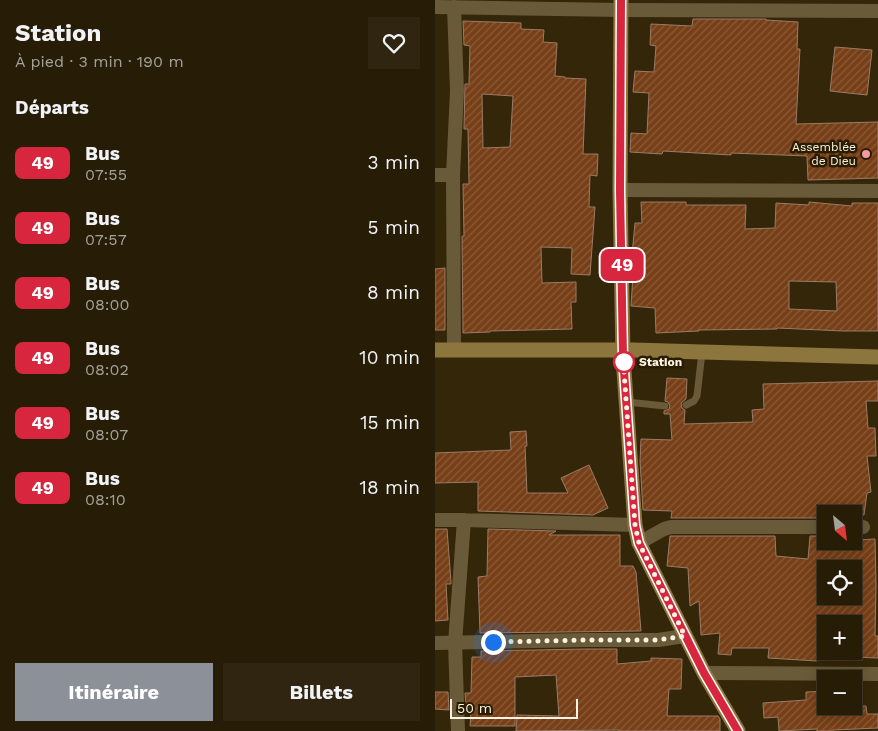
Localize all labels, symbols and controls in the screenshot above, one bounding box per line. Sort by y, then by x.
button: heart [368,17,420,69]
text: Station [15,19,101,47]
text: À pied · 3 min · 190 m [15,52,184,71]
text: Départs [15,96,89,119]
place label: Assemblée de Dieu [792,140,856,168]
text: Bus [85,142,120,165]
marker: Assemblée de Dieu [860,148,872,160]
text: 3 min [368,151,420,174]
text: 49 [31,152,54,173]
text: 07:55 [85,165,127,184]
text: Bus [85,207,120,230]
text: 5 min [368,216,420,239]
text: 49 [31,217,54,238]
text: 07:57 [85,230,127,249]
line badge: 49 [599,249,645,281]
text: 49 [611,254,633,275]
text: Bus [85,272,120,295]
text: 8 min [367,281,420,304]
text: 49 [31,282,54,303]
text: 08:00 [85,295,129,314]
text: Bus [85,337,120,360]
text: 10 min [359,346,420,369]
text: 49 [31,347,54,368]
marker: Station [613,351,635,373]
place label: Station [639,355,682,369]
text: 08:02 [85,360,129,379]
text: Bus [85,402,120,425]
text: 15 min [360,411,420,434]
text: 49 [31,412,54,433]
text: 08:07 [85,425,128,444]
text: Bus [85,467,120,490]
text: 18 min [359,476,420,499]
text: 49 [31,477,54,498]
text: 08:10 [85,490,126,509]
north arrow [817,505,863,550]
map controls [817,505,862,715]
button: locate [817,560,862,605]
button: + [817,615,862,660]
your location [481,630,506,655]
button: Itinéraire [15,663,213,721]
button: Billets [223,663,420,721]
button: − [817,670,862,715]
scale bar [450,696,577,719]
text: 50 m [457,700,492,716]

